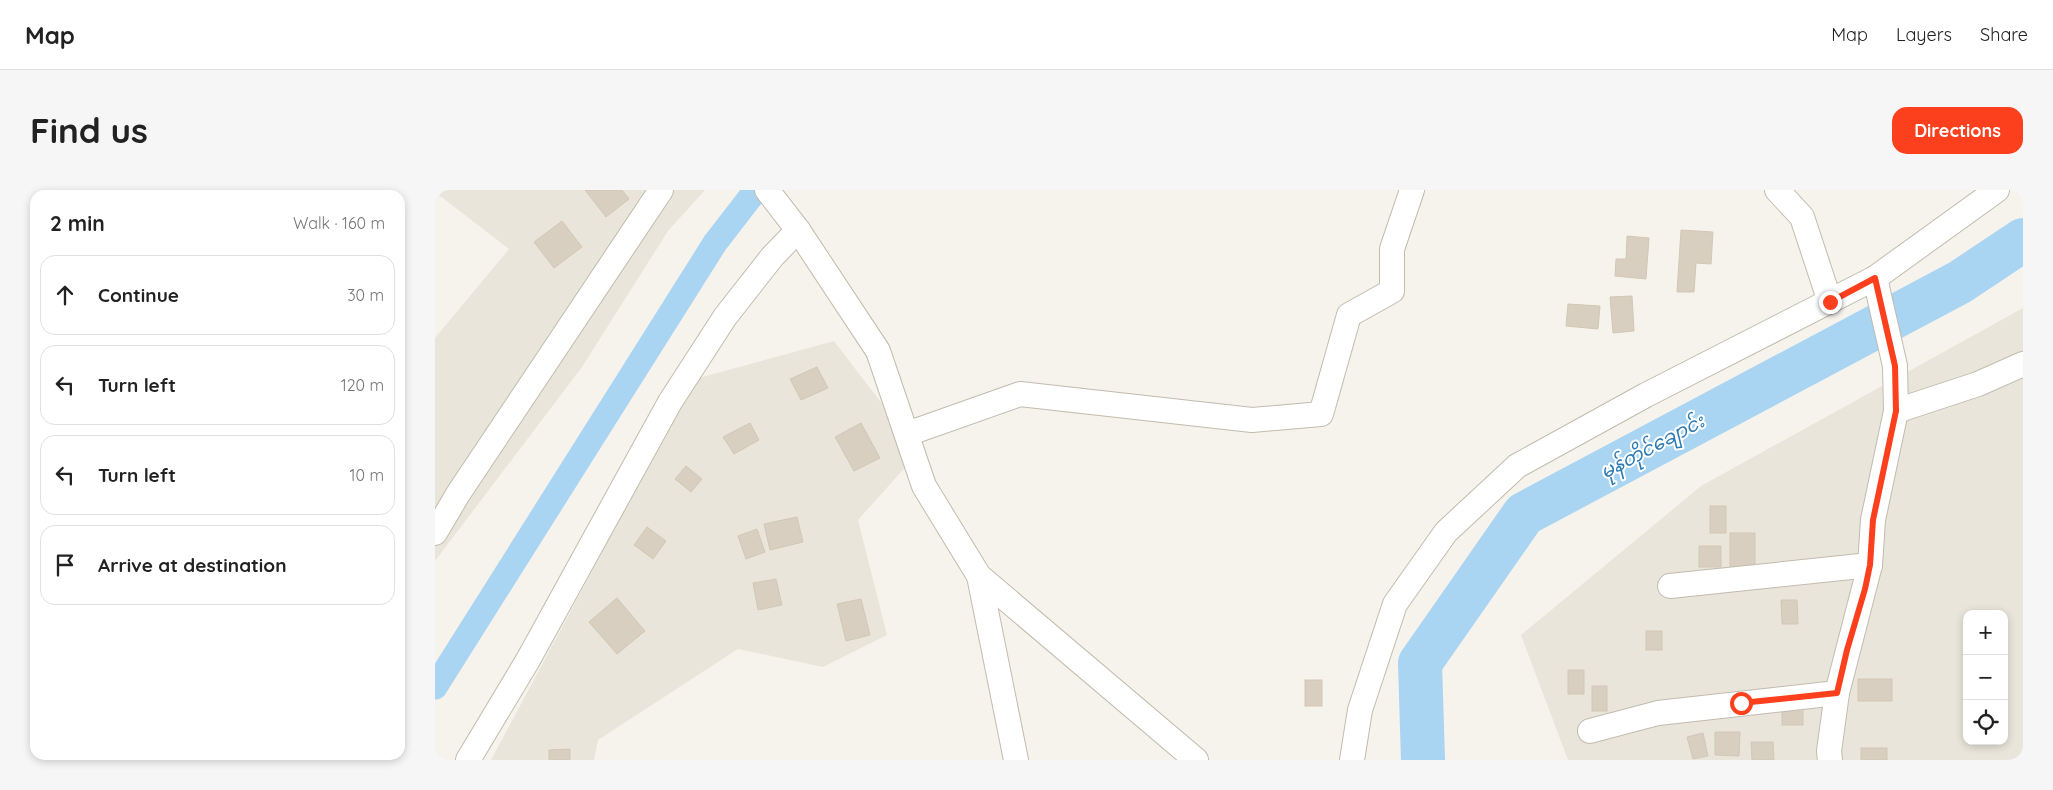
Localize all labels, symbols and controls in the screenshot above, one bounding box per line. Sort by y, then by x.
text: Map [25,20,75,50]
text: Map [1831,23,1868,46]
text: Layers [1896,23,1952,46]
text: Share [1980,23,2028,46]
button: Directions [1892,107,2023,154]
text: Find us [30,108,148,152]
text: 2 min [50,210,105,236]
text: Walk · 160 m [293,213,385,233]
icon: ahead [51,281,79,309]
text: Continue [98,283,179,307]
text: 30 m [347,285,384,305]
route end [1819,291,1842,314]
icon: left [51,371,79,399]
text: Turn left [98,373,176,397]
text: 120 m [341,375,384,395]
water label: မုန်တိုင်ချောင်း [1595,407,1711,487]
icon: left [51,461,79,489]
text: Turn left [98,463,176,487]
text: 10 m [350,465,384,485]
icon: arrive [51,551,79,579]
text: Arrive at destination [98,553,287,577]
map controls [1963,610,2008,745]
button: + [1963,610,2008,655]
button: − [1963,655,2008,700]
route start [1730,692,1753,715]
button: locate [1963,700,2008,745]

